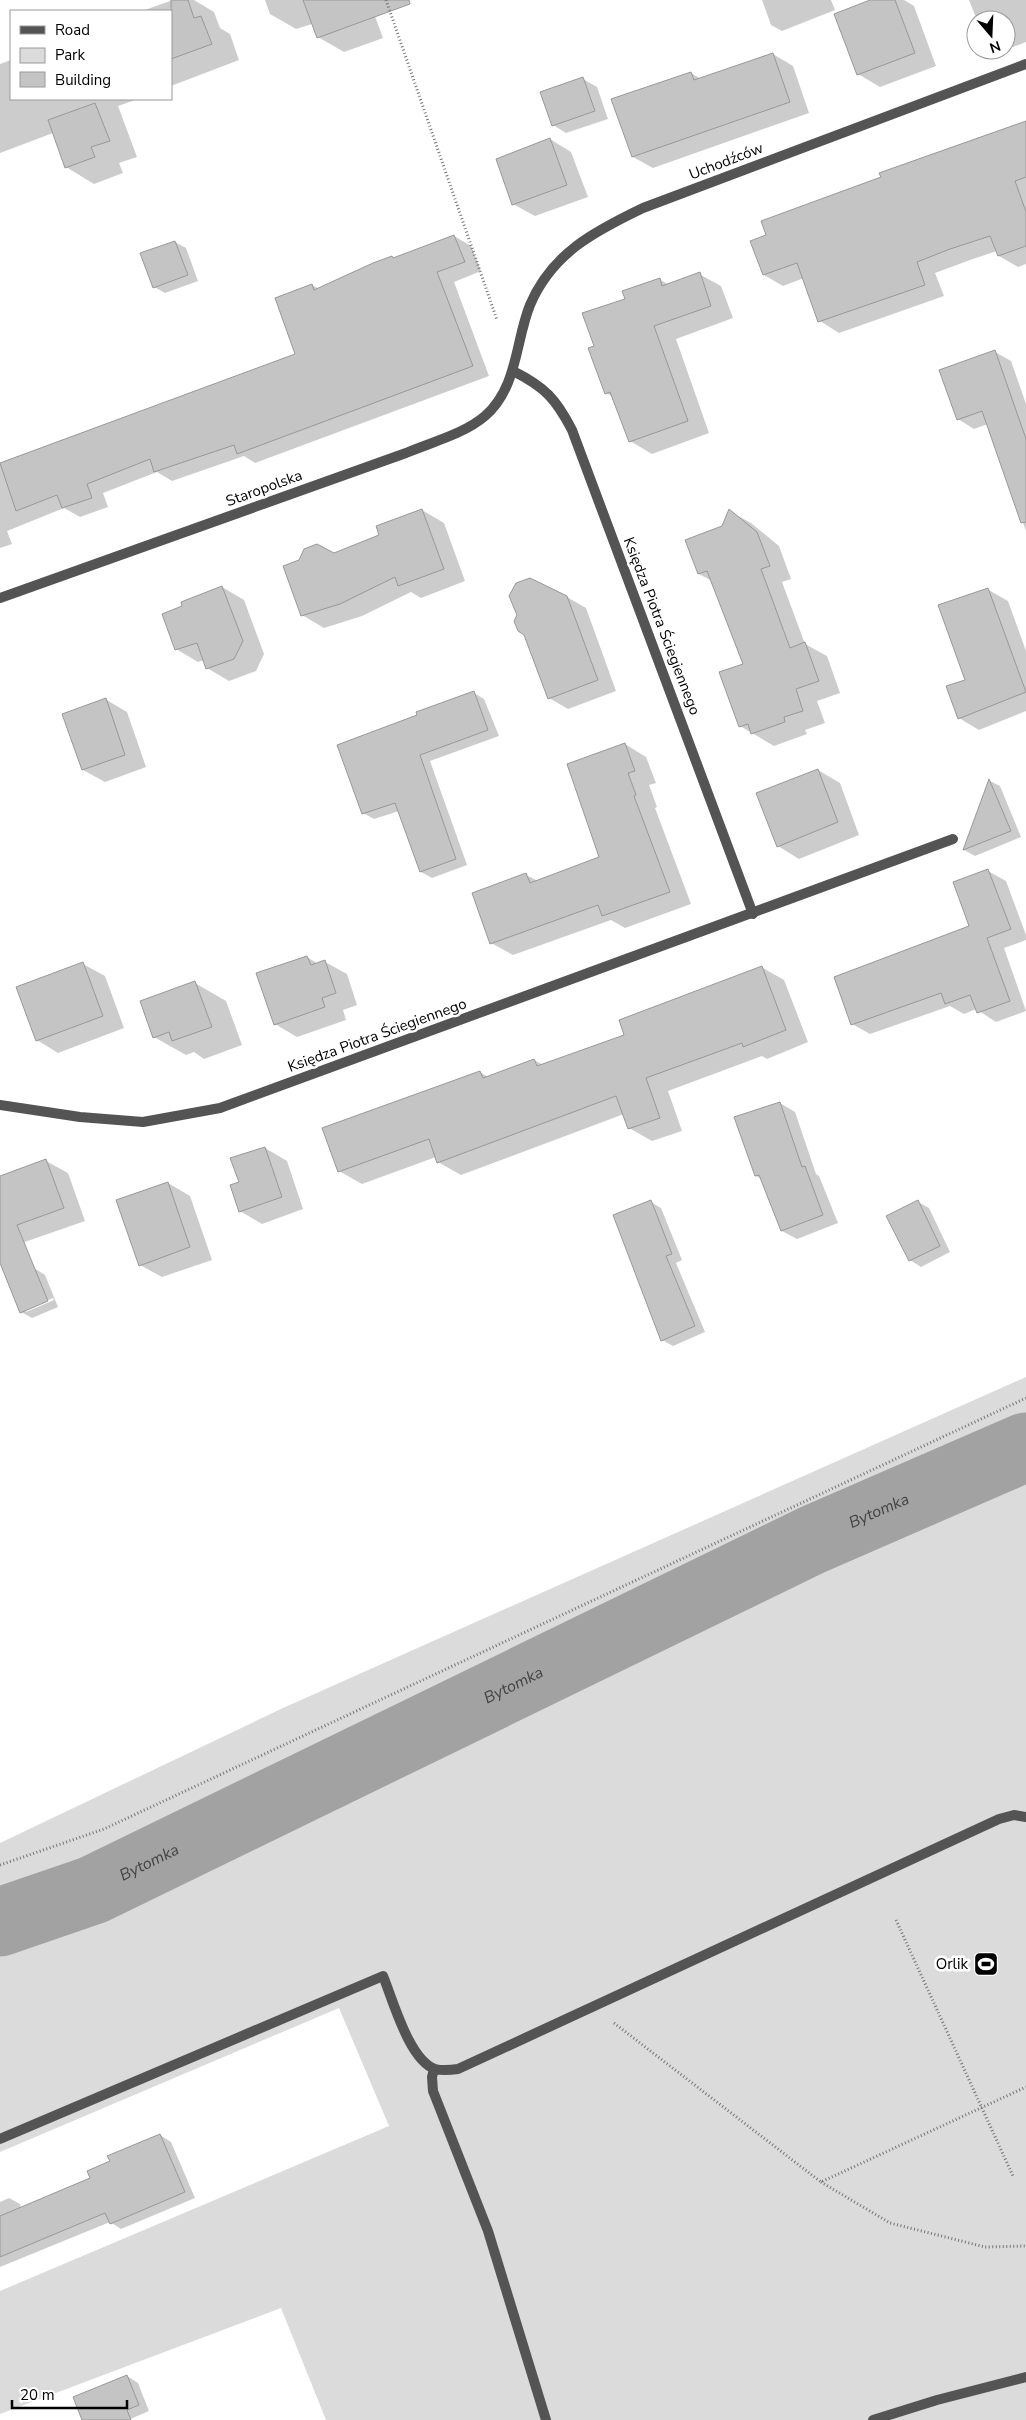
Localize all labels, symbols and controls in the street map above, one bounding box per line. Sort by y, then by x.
legend [10,10,172,100]
north arrow [966,10,1016,60]
text: Road [55,20,90,40]
text: N [987,36,1003,58]
text: Park [55,45,85,65]
text: Building [55,70,111,90]
street label: Uchodźców [686,138,766,184]
street label: Staropolska [223,465,305,511]
street label: Księdza Piotra Ściegiennego [619,534,706,718]
street label: Księdza Piotra Ściegiennego [284,992,469,1077]
water label: Bytomka [845,1488,913,1534]
water label: Bytomka [480,1661,547,1709]
water label: Bytomka [116,1839,183,1886]
sports icon: Orlik [973,1951,999,1977]
place label: Orlik [936,1954,968,1974]
scale bar [12,2378,128,2410]
text: 20 m [20,2385,55,2405]

